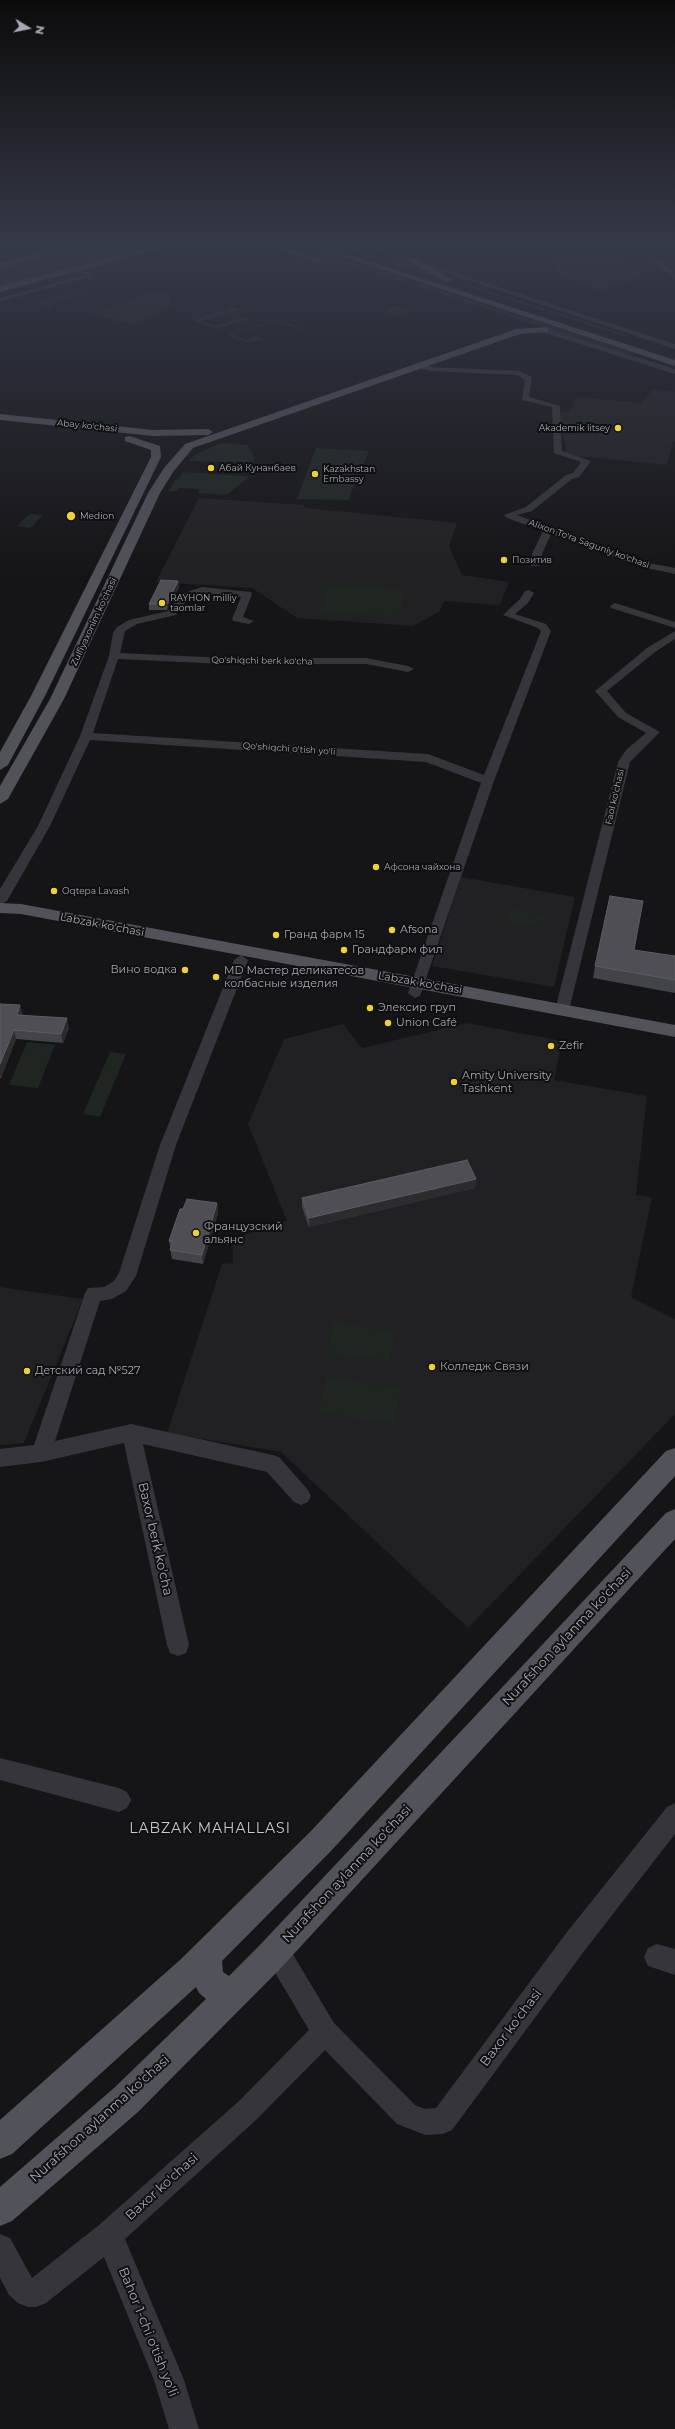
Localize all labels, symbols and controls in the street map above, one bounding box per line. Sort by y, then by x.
north arrow [8,8,48,48]
text: N [32,24,47,36]
street label: Abay ko'chasi [56,417,118,435]
place label: Akademik litsey [539,423,610,433]
marker: Akademik litsey [613,423,623,433]
marker: Абай Кунанбаев [206,463,216,473]
place label: Абай Кунанбаев [219,463,296,473]
place label: Kazakhstan Embassy [323,464,375,485]
marker: Kazakhstan Embassy [310,469,320,479]
marker: Medion [65,510,77,522]
place label: Medion [80,511,114,521]
street label: Alixon To'ra Saguniy ko'chasi [527,517,651,571]
marker: Позитив [499,555,509,565]
place label: Позитив [512,555,552,565]
street label: Zulfiyaxonim ko'chasi [69,576,119,668]
place label: RAYHON milliy taomlar [170,593,237,614]
marker: RAYHON milliy taomlar [157,598,167,608]
street label: Qo'shiqchi berk ko'cha [211,655,313,667]
street label: Qo'shiqchi o'tish yo'li [242,740,336,758]
street label: Faol ko'chasi [603,768,627,826]
marker: Афсона чайхона [371,862,381,872]
place label: Афсона чайхона [384,862,461,872]
marker: Oqtepa Lavash [49,886,59,896]
place label: Oqtepa Lavash [62,886,129,896]
street label: Labzak ko'chasi [59,910,145,940]
place label: Afsona [400,923,438,937]
marker: Afsona [387,925,397,935]
place label: Гранд фарм 15 [284,928,365,942]
marker: Гранд фарм 15 [271,930,281,940]
place label: Грандфарм фил [352,943,443,957]
marker: Грандфарм фил [339,945,349,955]
place label: Вино водка [110,963,177,977]
place label: MD Мастер деликатесов колбасные изделия [224,964,364,990]
marker: Вино водка [180,965,190,975]
street label: Labzak ko'chasi [377,969,463,997]
marker: MD Мастер деликатесов колбасные изделия [211,972,221,982]
place label: Элексир груп [378,1001,456,1015]
marker: Элексир груп [365,1003,375,1013]
place label: Union Café [396,1016,457,1030]
marker: Union Café [383,1018,393,1028]
place label: Zefir [559,1039,584,1053]
marker: Zefir [546,1041,556,1051]
place label: Amity University Tashkent [462,1069,552,1095]
marker: Amity University Tashkent [449,1077,459,1087]
place label: Французский альянс [204,1220,283,1246]
marker: Французский альянс [191,1228,201,1238]
place label: Колледж Связи [440,1360,529,1374]
marker: Колледж Связи [427,1362,437,1372]
place label: Детский сад №527 [35,1364,140,1378]
marker: Детский сад №527 [22,1366,32,1376]
street label: Baxor berk ko'cha [134,1481,176,1597]
street label: Nurafshon aylanma ko'chasi [499,1565,635,1709]
street label: Nurafshon aylanma ko'chasi [279,1802,415,1946]
district label: LABZAK MAHALLASI [129,1821,291,1837]
street label: Baxor ko'chasi [477,1986,545,2070]
street label: Nurafshon aylanma ko'chasi [27,2052,173,2186]
street label: Baxor ko'chasi [122,2150,202,2224]
street label: Bahor 1-chi o'tish yo'li [115,2265,181,2399]

